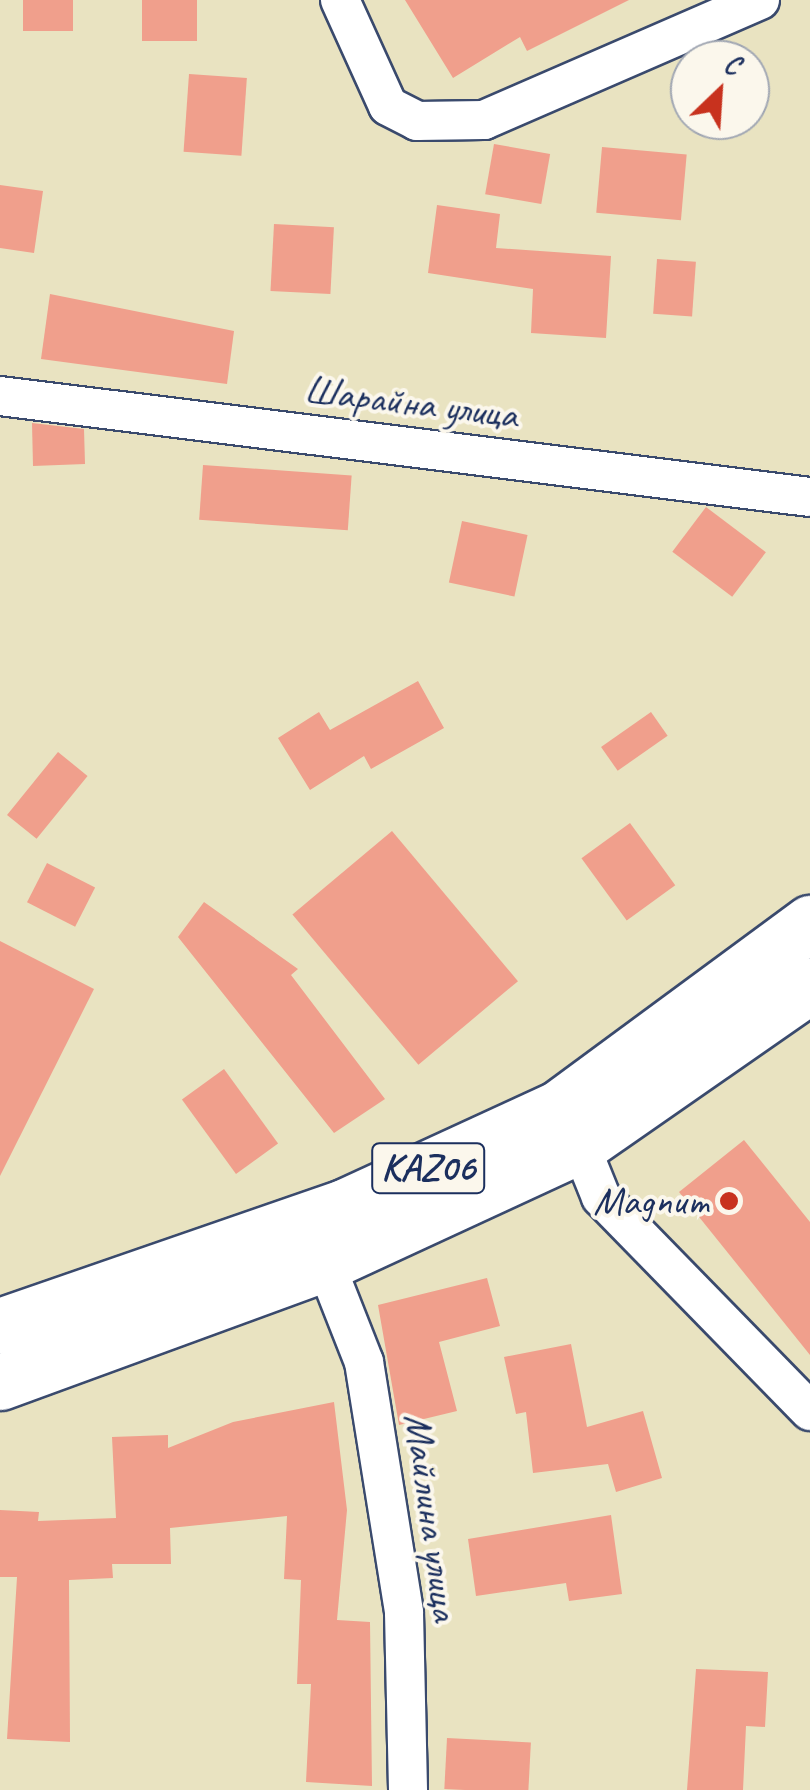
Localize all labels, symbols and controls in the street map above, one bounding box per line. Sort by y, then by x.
north arrow [670,40,770,140]
text: С [718,45,746,83]
street label: Шарайна улица [300,365,522,439]
road number: KАZ06 [370,1135,486,1201]
place label: Magnum [593,1177,709,1225]
marker: Magnum [718,1190,740,1212]
street label: Майлина улица [394,1409,470,1625]

